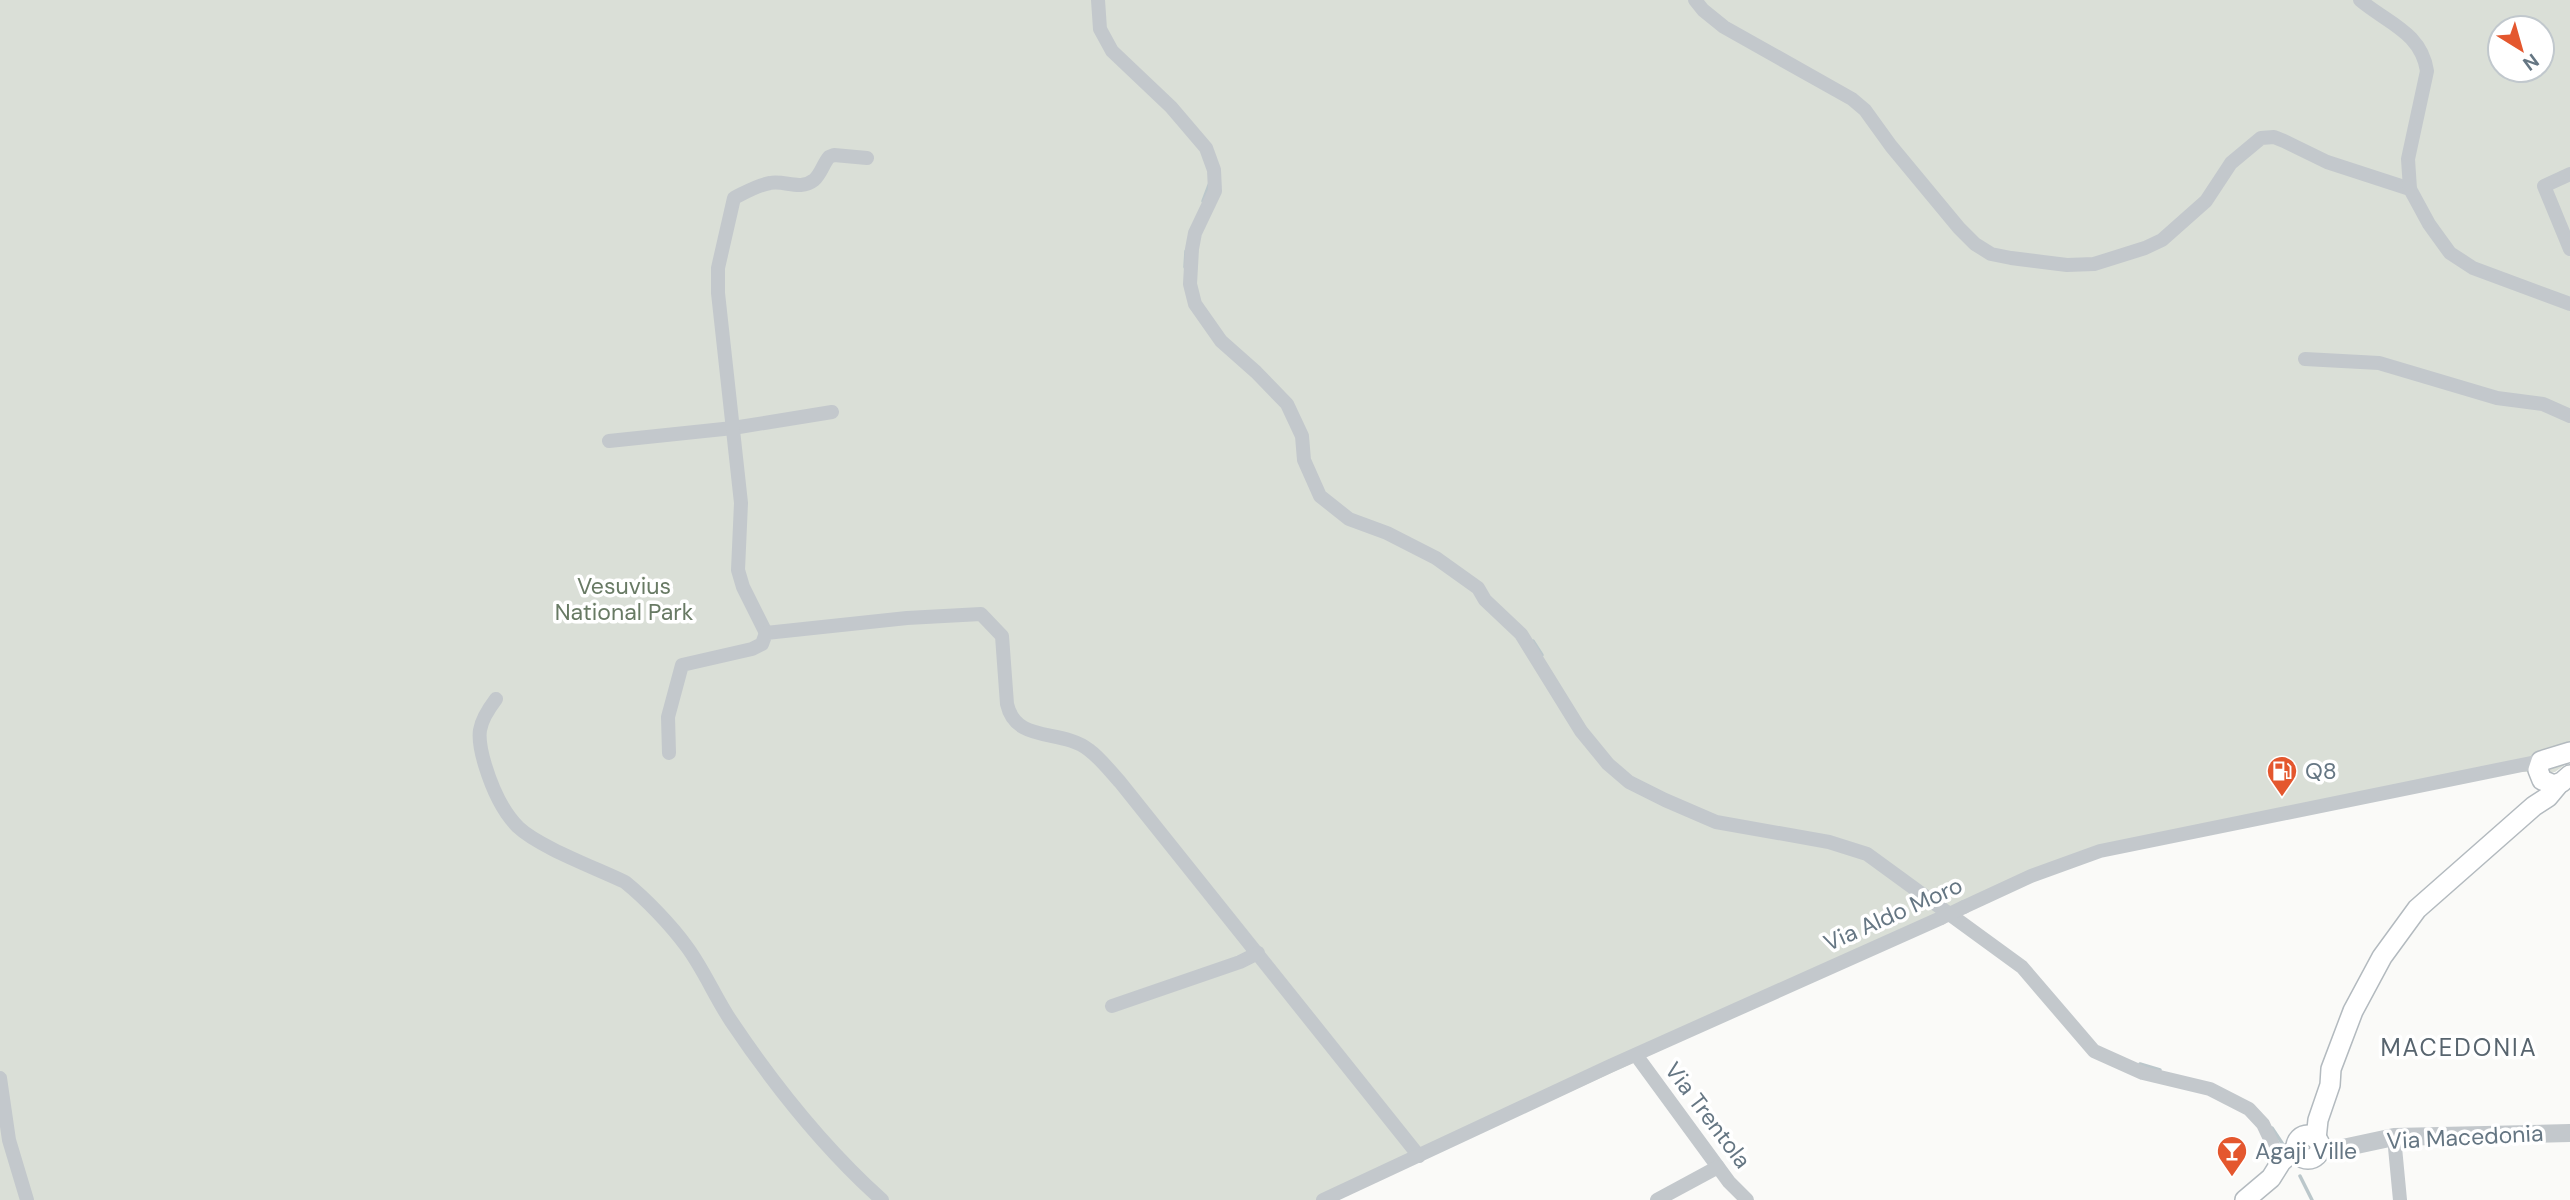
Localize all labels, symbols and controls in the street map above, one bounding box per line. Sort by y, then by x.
north arrow [2486,14,2556,84]
text: N [2518,48,2544,76]
park label: Vesuvius National Park [555,571,694,627]
fuel station icon: Q8 [2265,754,2299,798]
place label: Q8 [2305,756,2337,786]
street label: Via Aldo Moro [1819,870,1967,958]
district label: MACEDONIA [2380,1032,2538,1063]
street label: Via Trentola [1658,1056,1758,1174]
street label: Via Macedonia [2386,1118,2544,1156]
bar icon: Agaji Ville [2215,1134,2249,1178]
place label: Agaji Ville [2255,1136,2357,1166]

